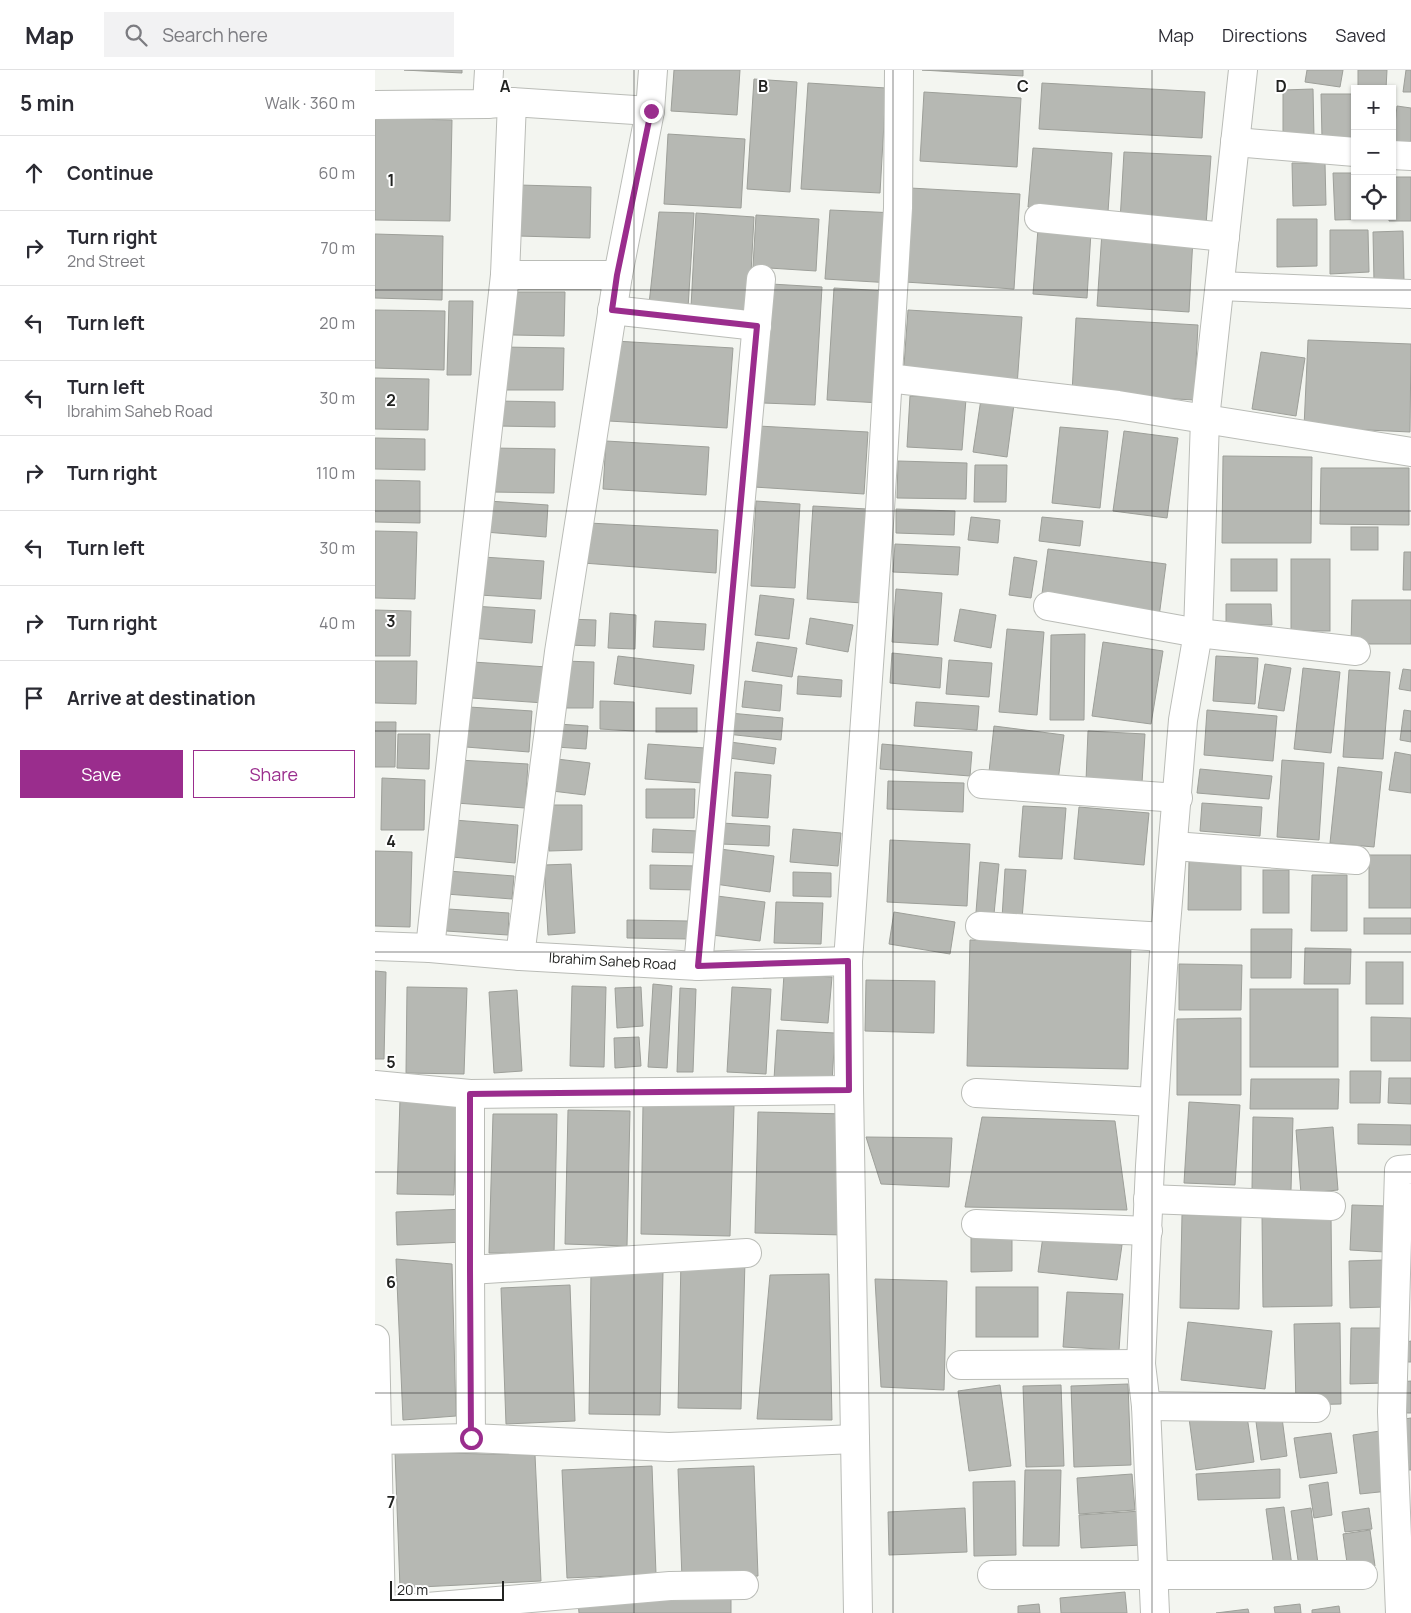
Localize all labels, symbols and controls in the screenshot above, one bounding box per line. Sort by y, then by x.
search box [104,12,454,57]
text: Map [25,18,74,51]
icon: search [122,21,150,49]
text: Search here [162,22,268,48]
text: Map [1158,23,1194,47]
text: Directions [1222,23,1307,47]
text: Saved [1335,23,1386,47]
text: A [500,75,511,97]
text: B [758,75,768,97]
text: C [1017,75,1029,97]
text: D [1275,75,1287,97]
map controls [1351,85,1396,220]
button: + [1351,85,1396,130]
text: 5 min [20,89,74,117]
text: Walk · 360 m [265,92,355,114]
route end [640,100,663,123]
button: − [1351,130,1396,175]
icon: ahead [20,159,48,187]
text: Continue [67,160,153,186]
text: 60 m [319,162,355,184]
text: 1 [387,169,395,191]
button: locate [1351,175,1396,220]
text: Turn right [67,224,157,250]
icon: right [20,234,48,262]
text: 70 m [320,237,355,259]
text: 2nd Street [67,250,145,272]
icon: left [20,309,48,337]
text: Turn left [67,310,145,336]
text: 20 m [319,312,355,334]
text: Turn left [67,374,145,400]
icon: left [20,384,48,412]
text: 30 m [320,387,355,409]
text: 2 [386,389,396,411]
text: Ibrahim Saheb Road [67,400,213,422]
icon: right [20,459,48,487]
text: Turn right [67,460,157,486]
text: 110 m [316,462,355,484]
icon: left [20,534,48,562]
text: Turn left [67,535,145,561]
text: 30 m [320,537,355,559]
icon: right [20,609,48,637]
text: Turn right [67,610,157,636]
text: 3 [386,610,396,632]
text: 40 m [319,612,355,634]
icon: arrive [20,684,48,712]
text: Arrive at destination [67,685,256,711]
button: Save [20,750,183,798]
button: Share [193,750,355,798]
text: 4 [386,830,396,852]
street label: Ibrahim Saheb Road [548,948,677,974]
text: 5 [386,1051,396,1073]
text: 6 [386,1271,396,1293]
route start [460,1427,483,1450]
text: 7 [387,1491,395,1513]
scale bar [390,1578,504,1601]
text: 20 m [397,1580,428,1599]

